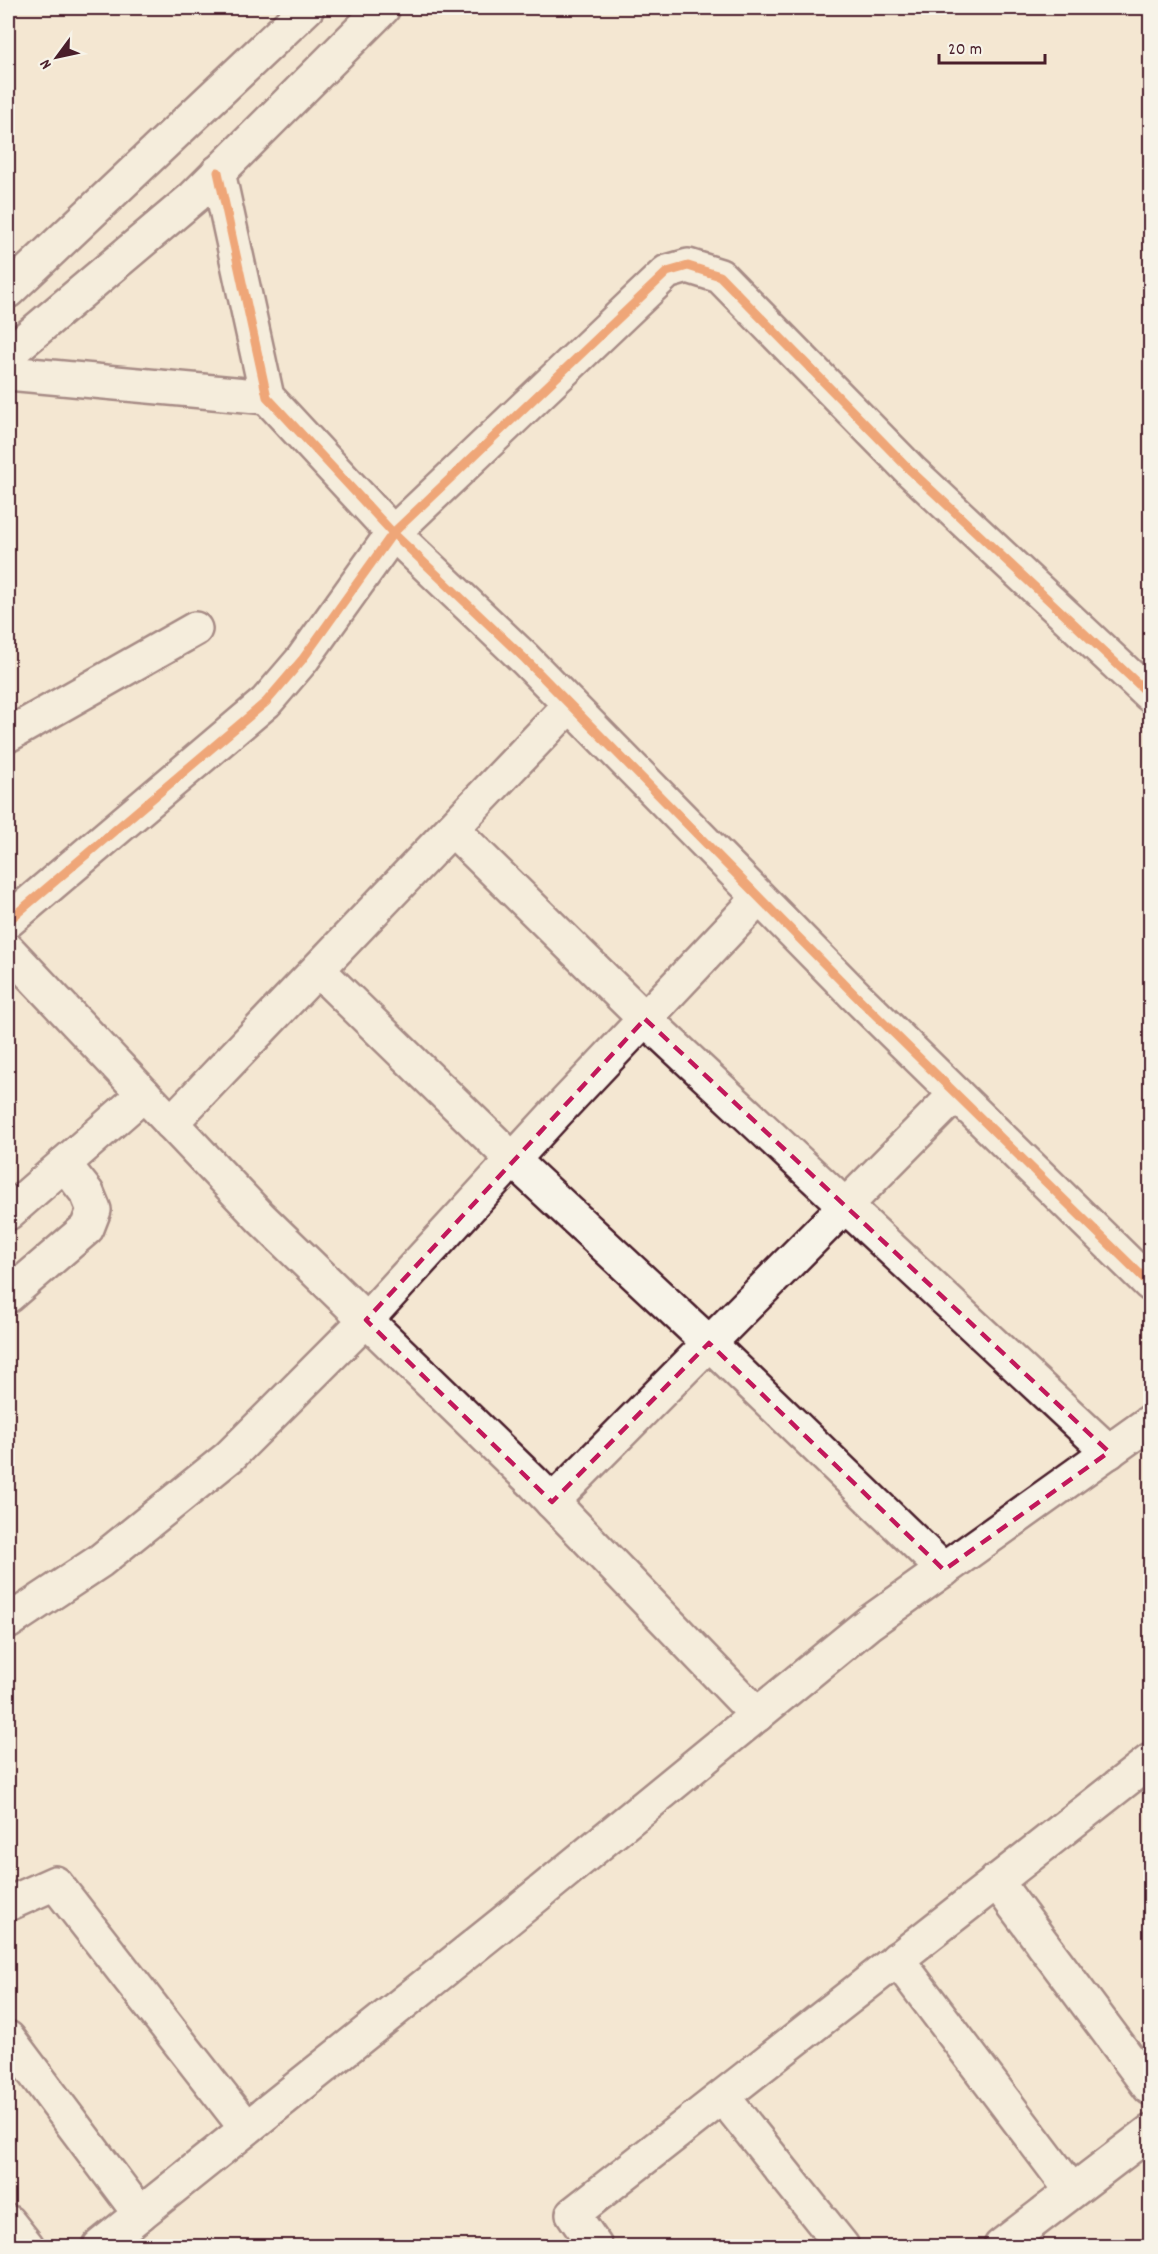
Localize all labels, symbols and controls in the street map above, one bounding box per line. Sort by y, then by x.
north arrow [27,27,87,87]
scale bar [939,27,1046,65]
text: 20 m [948,38,982,63]
text: N [35,54,58,73]

